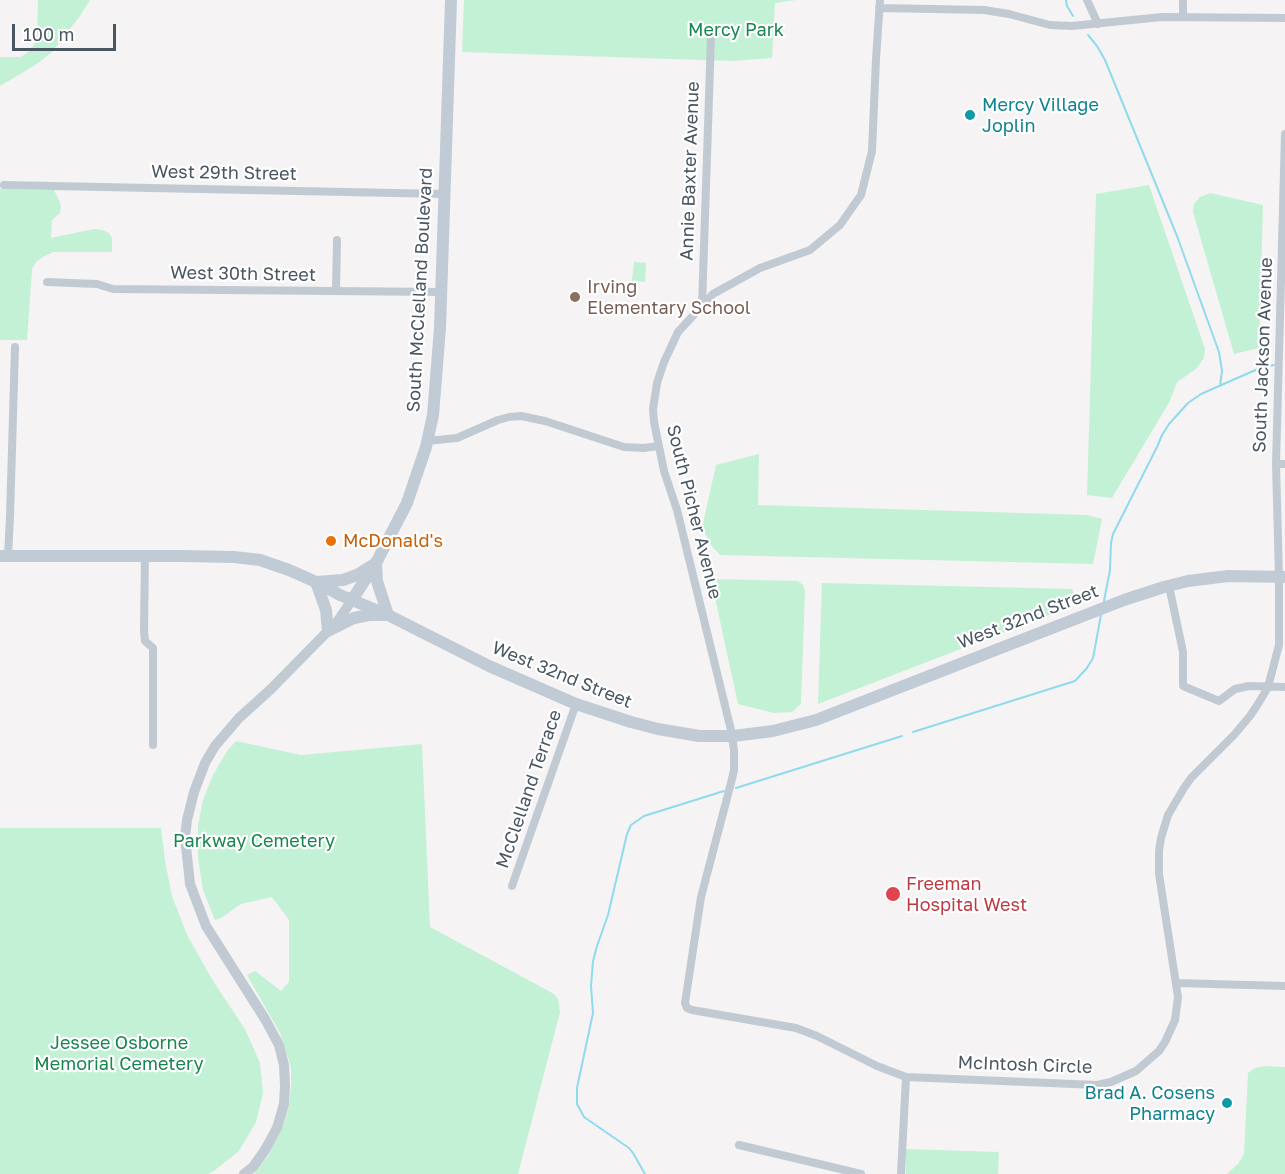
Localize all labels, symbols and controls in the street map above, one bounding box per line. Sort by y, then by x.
scale bar [15,12,118,50]
park label: Mercy Park [688,19,784,41]
text: 100 m [23,23,74,45]
street label: Annie Baxter Avenue [676,81,704,261]
place label: Mercy Village Joplin [982,94,1099,136]
marker: Mercy Village Joplin [963,108,977,122]
street label: West 29th Street [151,161,297,185]
street label: South McClelland Boulevard [403,167,437,413]
street label: South Jackson Avenue [1249,257,1277,453]
street label: West 30th Street [170,262,316,286]
place label: Irving Elementary School [587,276,751,318]
marker: Irving Elementary School [568,290,582,304]
street label: South Picher Avenue [662,423,726,601]
place label: McDonald's [343,530,443,552]
marker: McDonald's [324,534,338,548]
street label: West 32nd Street [955,580,1101,654]
street label: West 32nd Street [489,637,635,713]
street label: McClelland Terrace [492,707,566,871]
park label: Parkway Cemetery [173,830,335,852]
place label: Freeman Hospital West [906,873,1027,916]
marker: Freeman Hospital West [884,885,902,903]
park label: Jessee Osborne Memorial Cemetery [34,1032,204,1074]
street label: McIntosh Circle [957,1052,1093,1078]
place label: Brad A. Cosens Pharmacy [1085,1082,1215,1124]
marker: Brad A. Cosens Pharmacy [1220,1096,1234,1110]

